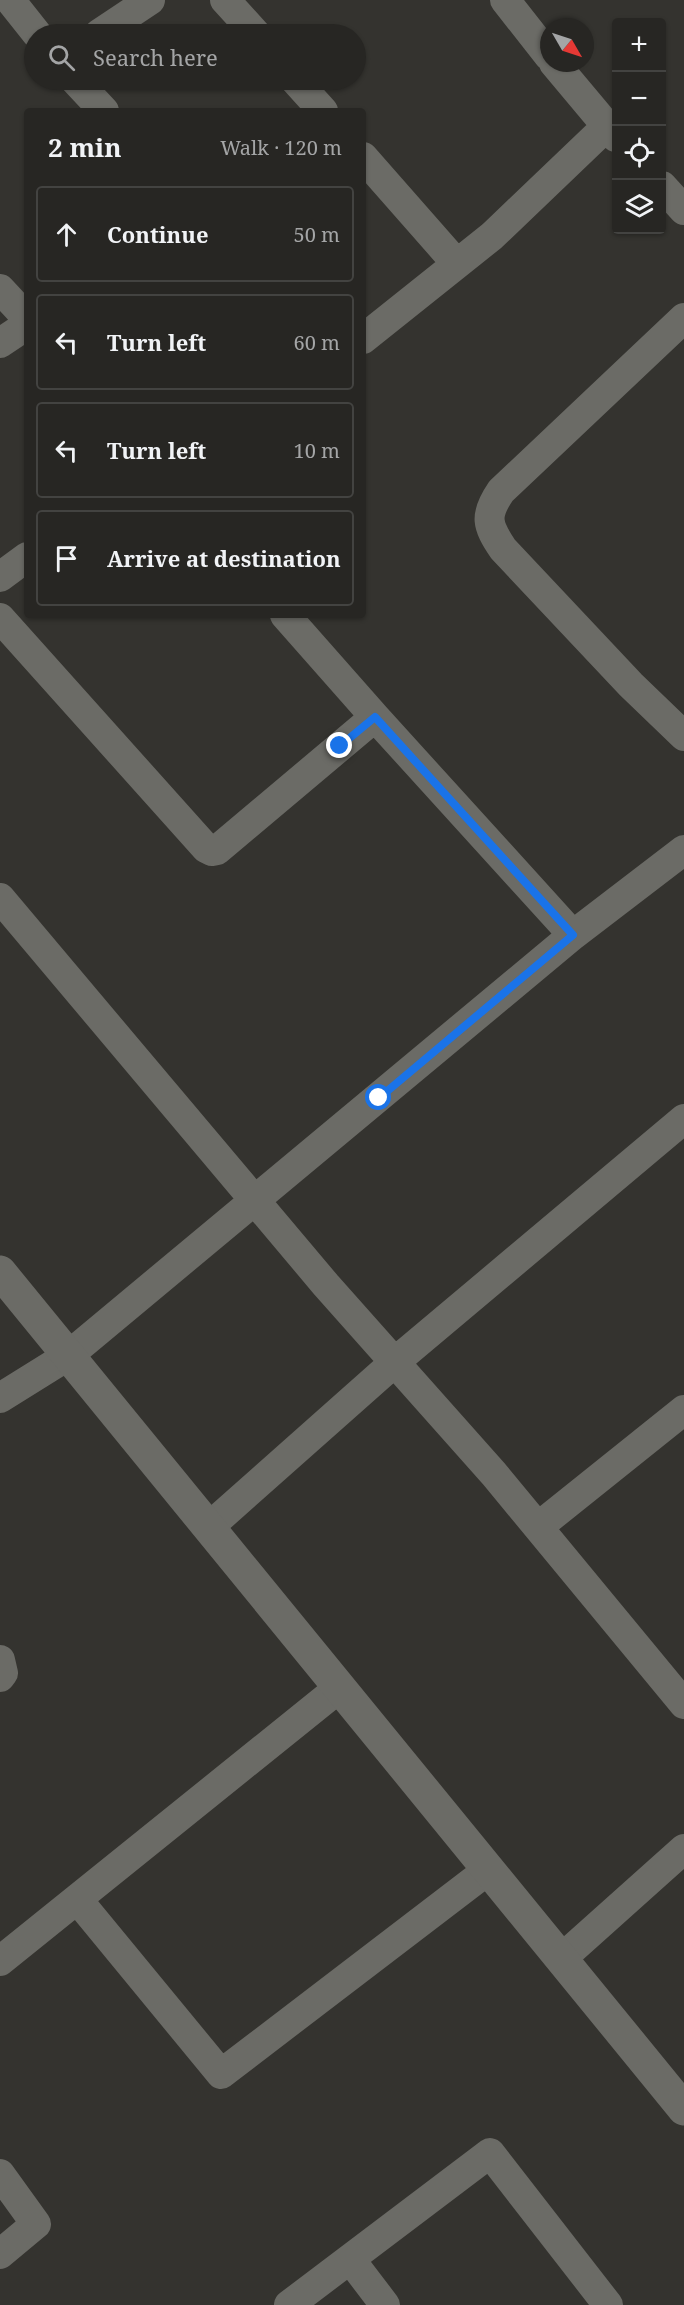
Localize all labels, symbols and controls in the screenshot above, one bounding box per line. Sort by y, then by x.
north arrow [540,18,594,72]
map controls [612,18,666,234]
button: + [612,18,666,72]
search box [24,24,366,90]
icon: search [45,41,78,74]
text: Search here [93,42,218,72]
button: − [612,72,666,126]
button: locate [612,126,666,180]
text: 2 min [48,129,122,165]
text: Walk · 120 m [220,134,342,161]
button: layers [612,180,666,234]
icon: ahead [50,218,83,251]
text: Continue [107,219,209,249]
text: 50 m [294,221,340,248]
icon: left [50,326,83,359]
text: Turn left [107,327,206,357]
text: 60 m [294,329,340,356]
icon: left [50,434,83,467]
text: Turn left [107,435,206,465]
text: 10 m [294,437,340,464]
icon: arrive [50,542,83,575]
text: Arrive at destination [107,543,341,573]
route end [326,732,352,758]
route start [365,1084,391,1110]

